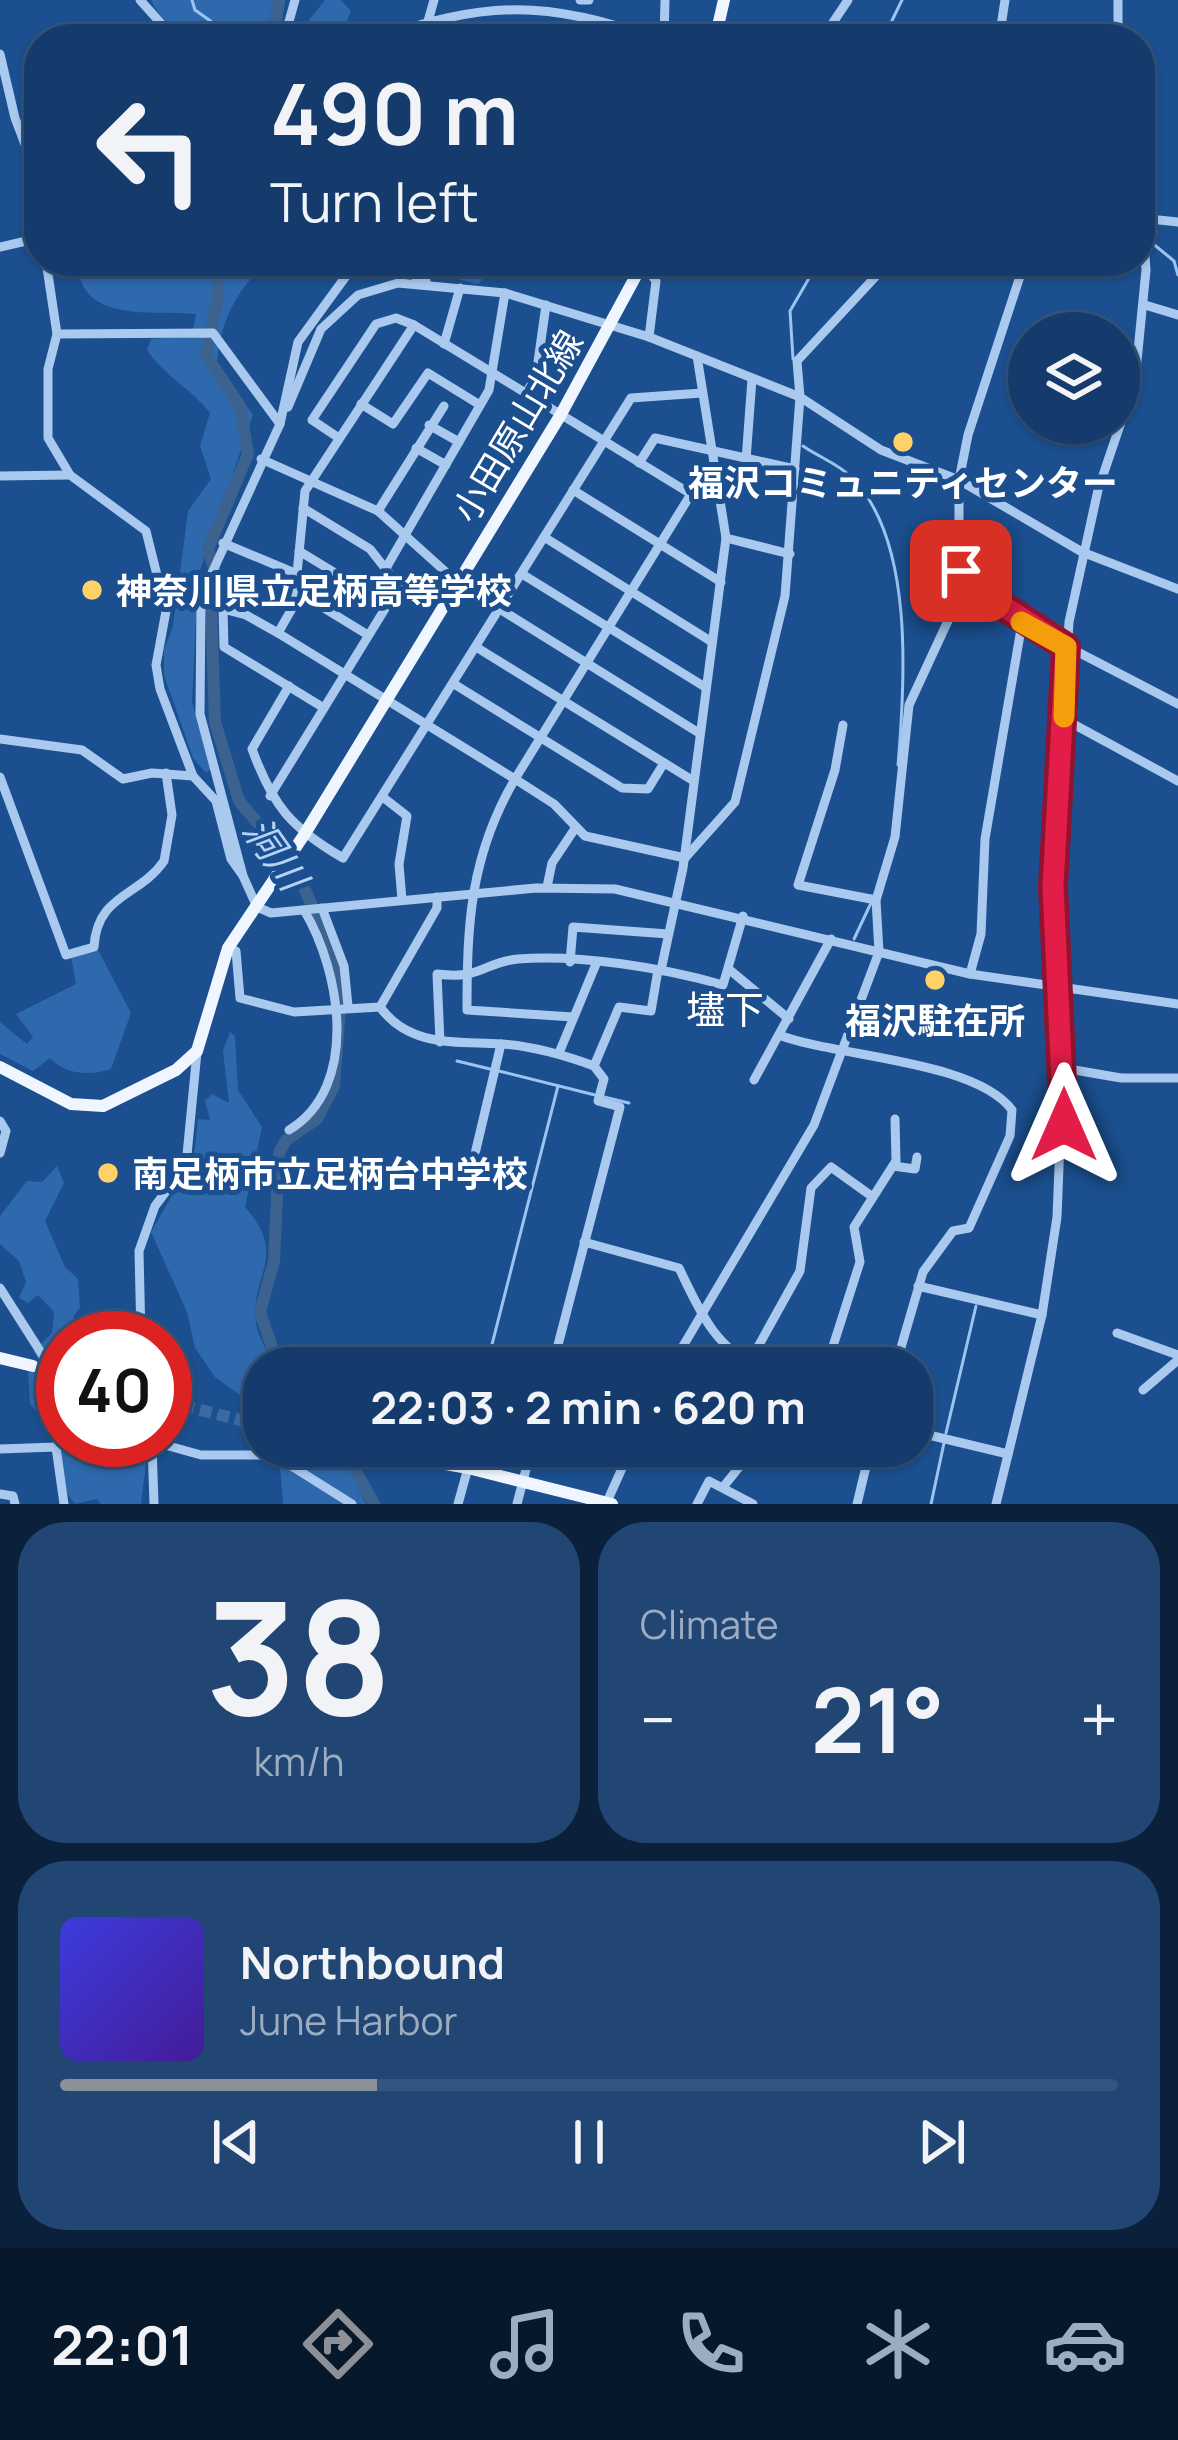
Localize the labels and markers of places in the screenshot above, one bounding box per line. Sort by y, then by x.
marker: 福沢コミュニティセンター [890,429,916,455]
place label: 福沢コミュニティセンター [688,458,1118,507]
pin [910,520,1012,622]
place label: 神奈川県立足柄高等学校 [116,566,512,615]
marker: 神奈川県立足柄高等学校 [79,577,105,603]
marker: 福沢駐在所 [922,967,948,993]
place label: 福沢駐在所 [845,996,1025,1045]
place label: 南足柄市立足柄台中学校 [132,1149,528,1198]
marker: 南足柄市立足柄台中学校 [95,1160,121,1186]

